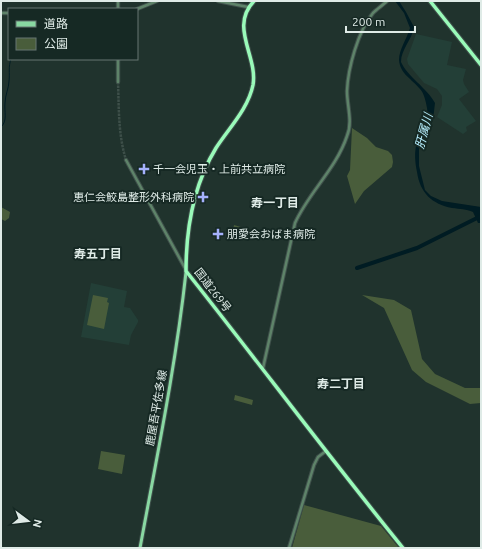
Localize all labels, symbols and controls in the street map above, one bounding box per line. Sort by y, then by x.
legend [8,8,138,60]
scale bar [346,8,415,34]
text: 200 m [352,15,385,28]
text: 道路 [44,17,68,30]
text: 公園 [44,37,68,50]
water label: 肝属川 [413,110,435,150]
marker: 千一会児玉・上前共立病院 [138,163,150,175]
place label: 千一会児玉・上前共立病院 [153,163,285,175]
place label: 恵仁会鮫島整形外科病院 [73,191,194,203]
marker: 恵仁会鮫島整形外科病院 [197,191,209,203]
district label: 寿一丁目 [251,196,299,209]
marker: 朋愛会おばま病院 [212,228,224,240]
place label: 朋愛会おばま病院 [227,228,315,240]
district label: 寿五丁目 [74,247,122,260]
street label: 国道269号 [192,266,234,314]
street label: 鹿屋吾平佐多線 [143,369,169,447]
district label: 寿二丁目 [317,377,365,390]
north arrow [8,501,48,541]
text: N [31,518,45,529]

